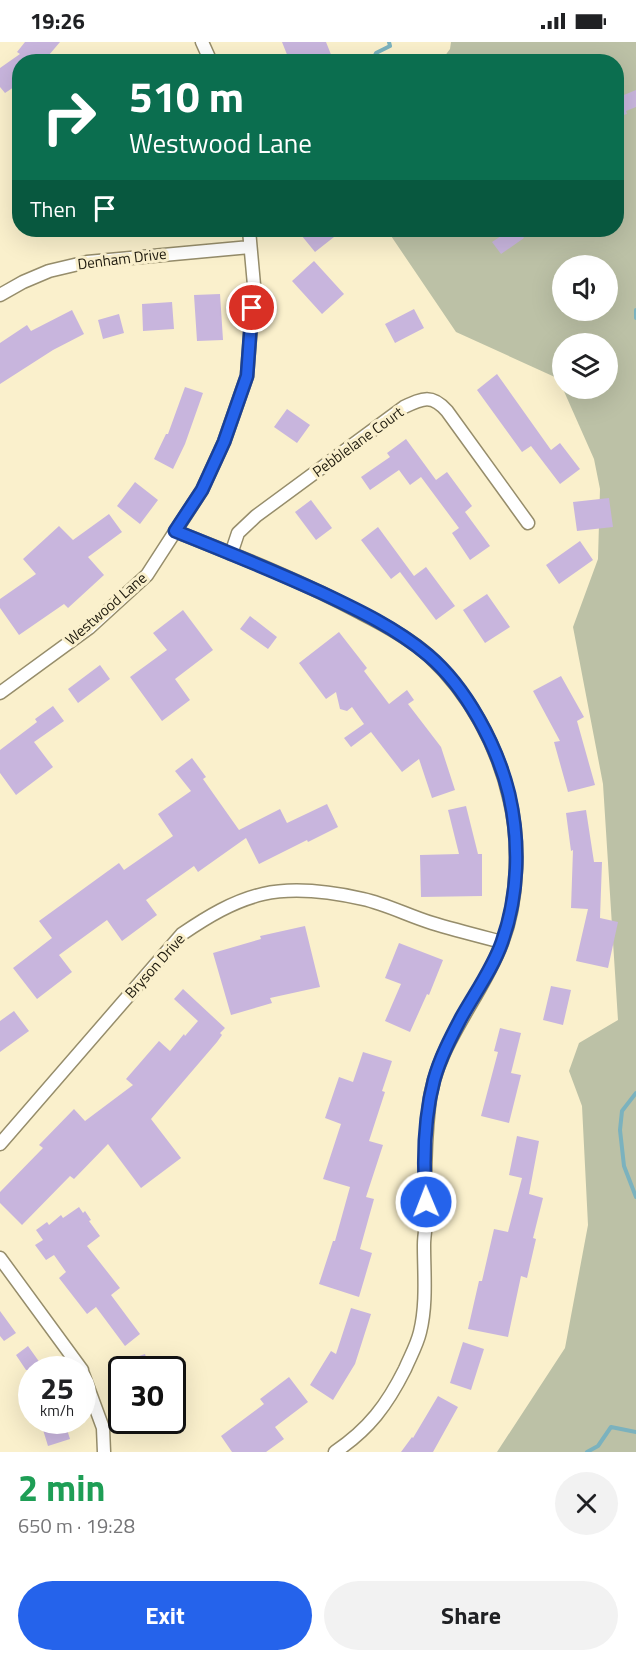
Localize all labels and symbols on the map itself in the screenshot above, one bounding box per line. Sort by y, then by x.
street label: Denham Drive [76,242,168,275]
pin [226,282,277,333]
street label: Pebblelane Court [307,400,409,482]
street label: Westwood Lane [60,567,152,651]
street label: Bryson Drive [119,928,190,1003]
position arrow [394,1170,458,1234]
speed limit sign: 30 [108,1356,186,1434]

